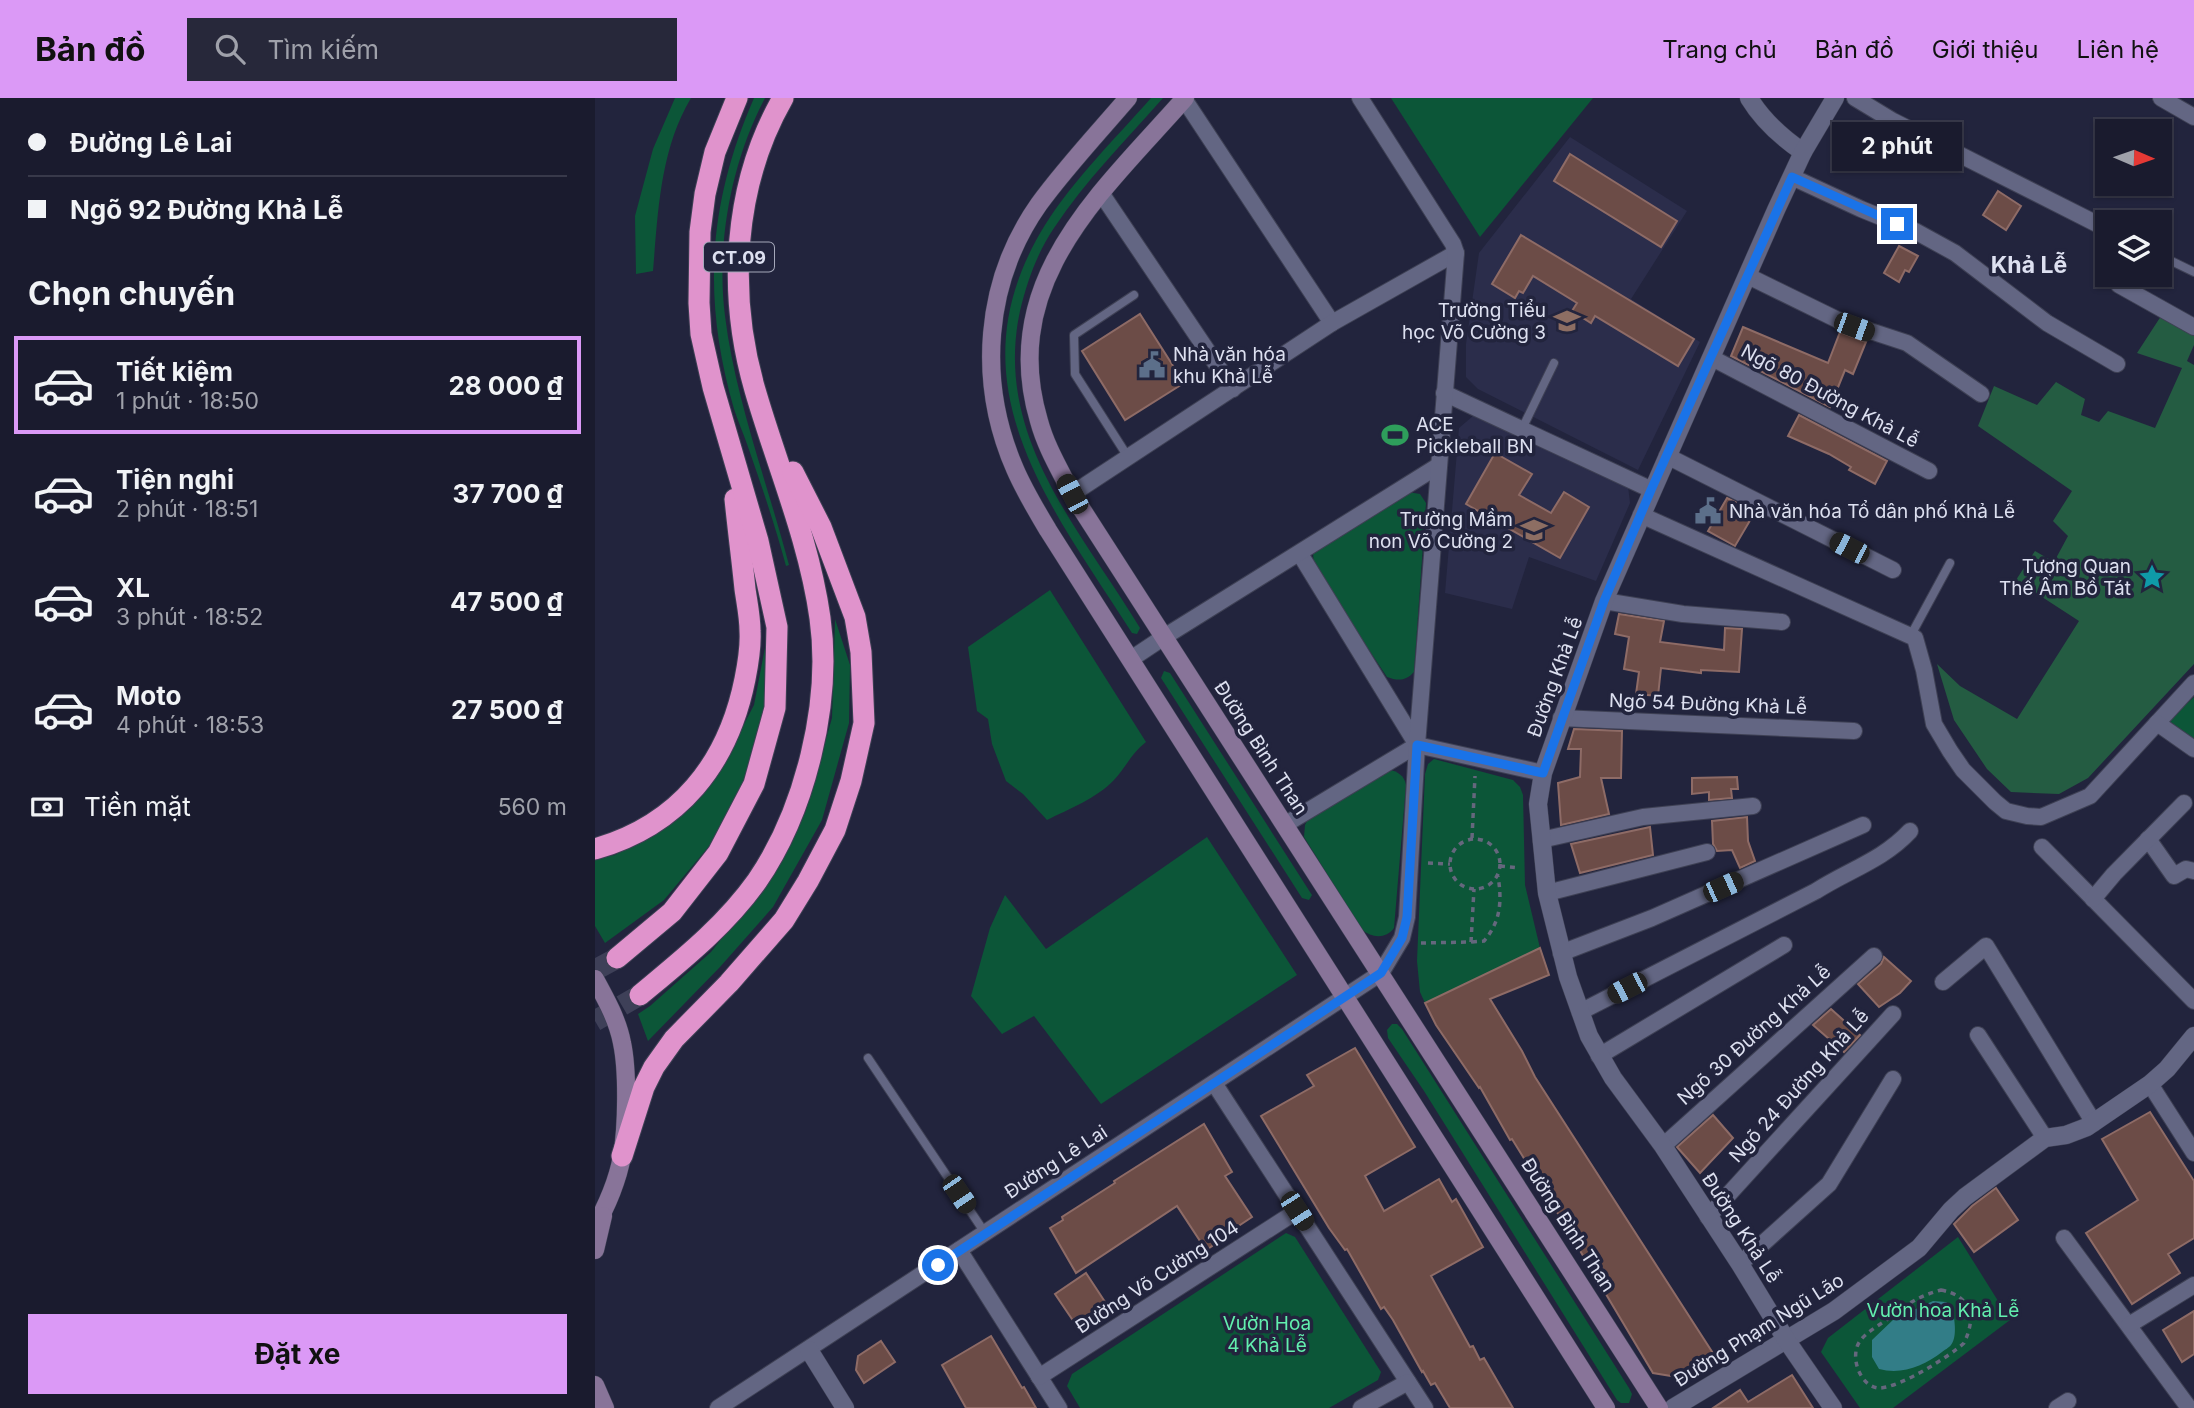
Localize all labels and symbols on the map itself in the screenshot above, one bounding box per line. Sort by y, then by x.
north arrow [2095,119,2172,196]
callout: 2 phút [1832,122,1962,172]
route end [1881,208,1913,240]
road number: CT.09 [704,242,774,272]
district label: Khả Lễ [1991,251,2067,279]
place label: Trường Tiểu học Võ Cường 3 [1402,299,1546,344]
school or university icon: Trường Tiểu học Võ Cường 3 [1552,306,1582,336]
car [1831,310,1878,344]
street label: Ngõ 80 Đường Khả Lễ [1737,339,1923,453]
place label: Nhà văn hóa khu Khả Lễ [1173,343,1286,388]
public building icon: Nhà văn hóa khu Khả Lễ [1137,350,1167,380]
place label: ACE Pickleball BN [1416,413,1533,458]
sports icon: ACE Pickleball BN [1380,420,1410,450]
car [1053,471,1092,517]
public building icon: Nhà văn hóa Tổ dân phố Khả Lễ [1693,496,1723,526]
place label: Nhà văn hóa Tổ dân phố Khả Lễ [1729,500,2015,523]
place label: Trường Mầm non Võ Cường 2 [1369,508,1513,553]
school or university icon: Trường Mầm non Võ Cường 2 [1519,515,1549,545]
car [1826,529,1873,567]
place label: Tượng Quan Thế Âm Bồ Tát [1999,555,2131,600]
place icon: Tượng Quan Thế Âm Bồ Tát [2137,562,2167,592]
street label: Đường Khả Lễ [1523,614,1587,740]
street label: Đường Bình Than [1209,677,1313,819]
street label: Ngõ 54 Đường Khả Lễ [1609,689,1807,719]
car [1700,869,1747,905]
street label: Ngõ 30 Đường Khả Lễ [1673,960,1835,1110]
car [1604,969,1651,1007]
street label: Ngõ 24 Đường Khả Lễ [1724,1005,1874,1167]
street label: Đường Lê Lai [1000,1120,1112,1204]
street label: Đường Bình Than [1516,1154,1620,1296]
street label: Đường Khả Lễ [1697,1169,1785,1287]
car [939,1171,980,1217]
car [1277,1188,1318,1234]
street label: Đường Võ Cường 104 [1071,1216,1243,1338]
route start [922,1249,954,1281]
street label: Đường Phạm Ngũ Lão [1670,1268,1848,1392]
park label: Vườn hoa Khả Lễ [1867,1299,2019,1322]
park label: Vườn Hoa 4 Khả Lễ [1223,1312,1311,1357]

